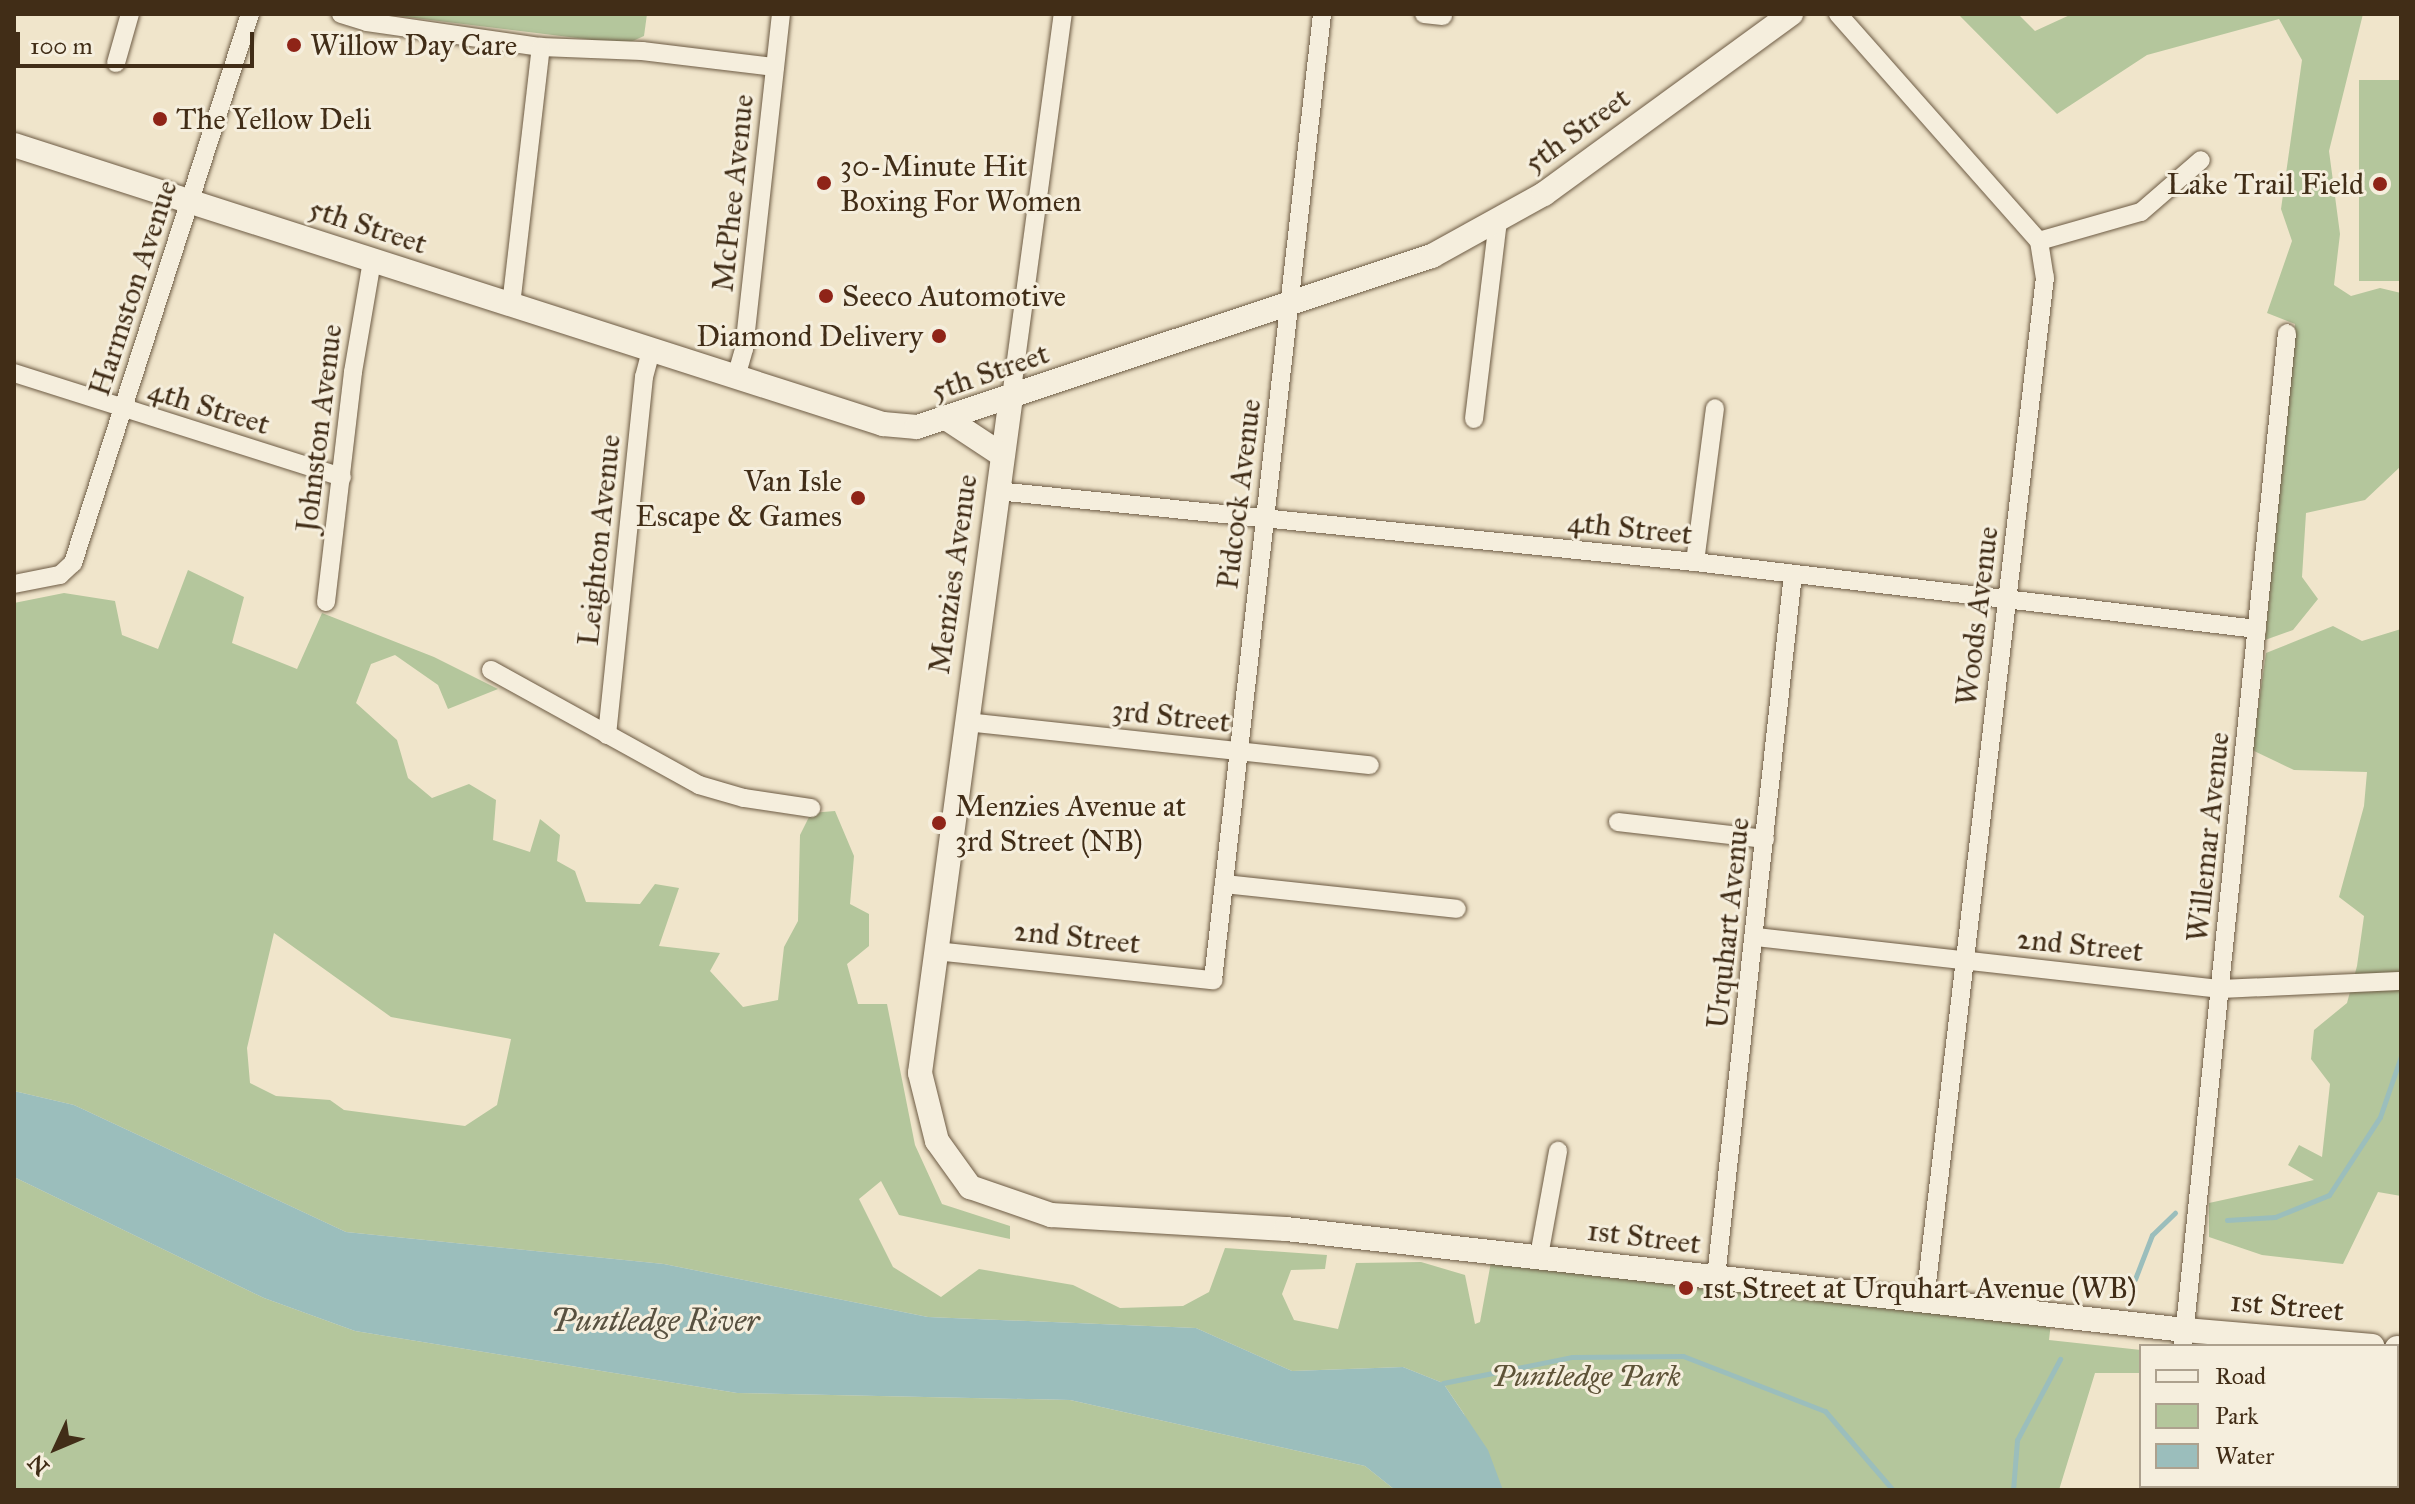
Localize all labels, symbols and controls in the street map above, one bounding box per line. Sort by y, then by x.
scale bar [20,16,258,66]
place label: Willow Day Care [310,27,517,63]
text: 100 m [30,31,93,61]
marker: Willow Day Care [285,36,303,54]
street label: 5th Street [1517,80,1637,180]
street label: McPhee Avenue [705,92,761,294]
place label: The Yellow Deli [176,101,372,137]
marker: The Yellow Deli [151,110,169,128]
place label: 30-Minute Hit Boxing For Women [840,148,1081,218]
place label: Lake Trail Field [2167,166,2364,202]
marker: 30-Minute Hit Boxing For Women [815,174,833,192]
marker: Lake Trail Field [2371,175,2389,193]
street label: Harmston Avenue [81,176,185,400]
street label: 5th Street [304,190,432,262]
place label: Seeco Automotive [842,278,1066,314]
marker: Seeco Automotive [817,287,835,305]
place label: Diamond Delivery [696,318,923,354]
street label: Johnston Avenue [288,322,350,534]
marker: Diamond Delivery [930,327,948,345]
street label: 5th Street [926,335,1054,409]
street label: 4th Street [144,372,274,442]
street label: Pidcock Avenue [1209,397,1269,591]
street label: Leighton Avenue [570,433,628,647]
place label: Van Isle Escape & Games [635,463,842,534]
street label: Menzies Avenue [921,472,985,676]
marker: Van Isle Escape & Games [849,489,867,507]
street label: 4th Street [1566,504,1694,552]
street label: Woods Avenue [1948,524,2006,708]
street label: 3rd Street [1110,692,1232,740]
street label: Willemar Avenue [2179,730,2237,944]
place label: Menzies Avenue at 3rd Street (NB) [955,788,1186,858]
marker: Menzies Avenue at 3rd Street (NB) [930,814,948,832]
street label: Urquhart Avenue [1699,816,1757,1030]
street label: 2nd Street [1012,912,1142,962]
street label: 2nd Street [2015,920,2145,970]
street label: 1st Street [1585,1212,1703,1262]
place label: 1st Street at Urquhart Avenue (WB) [1702,1270,2137,1306]
marker: 1st Street at Urquhart Avenue (WB) [1677,1279,1695,1297]
street label: 1st Street [2228,1283,2346,1329]
water label: Puntledge River [551,1302,759,1340]
legend [2139,1344,2399,1488]
park label: Puntledge Park [1491,1358,1681,1394]
text: Road [2215,1361,2266,1391]
text: Park [2215,1401,2258,1431]
north arrow [16,1408,96,1488]
text: Water [2215,1441,2274,1471]
text: N [22,1449,55,1481]

